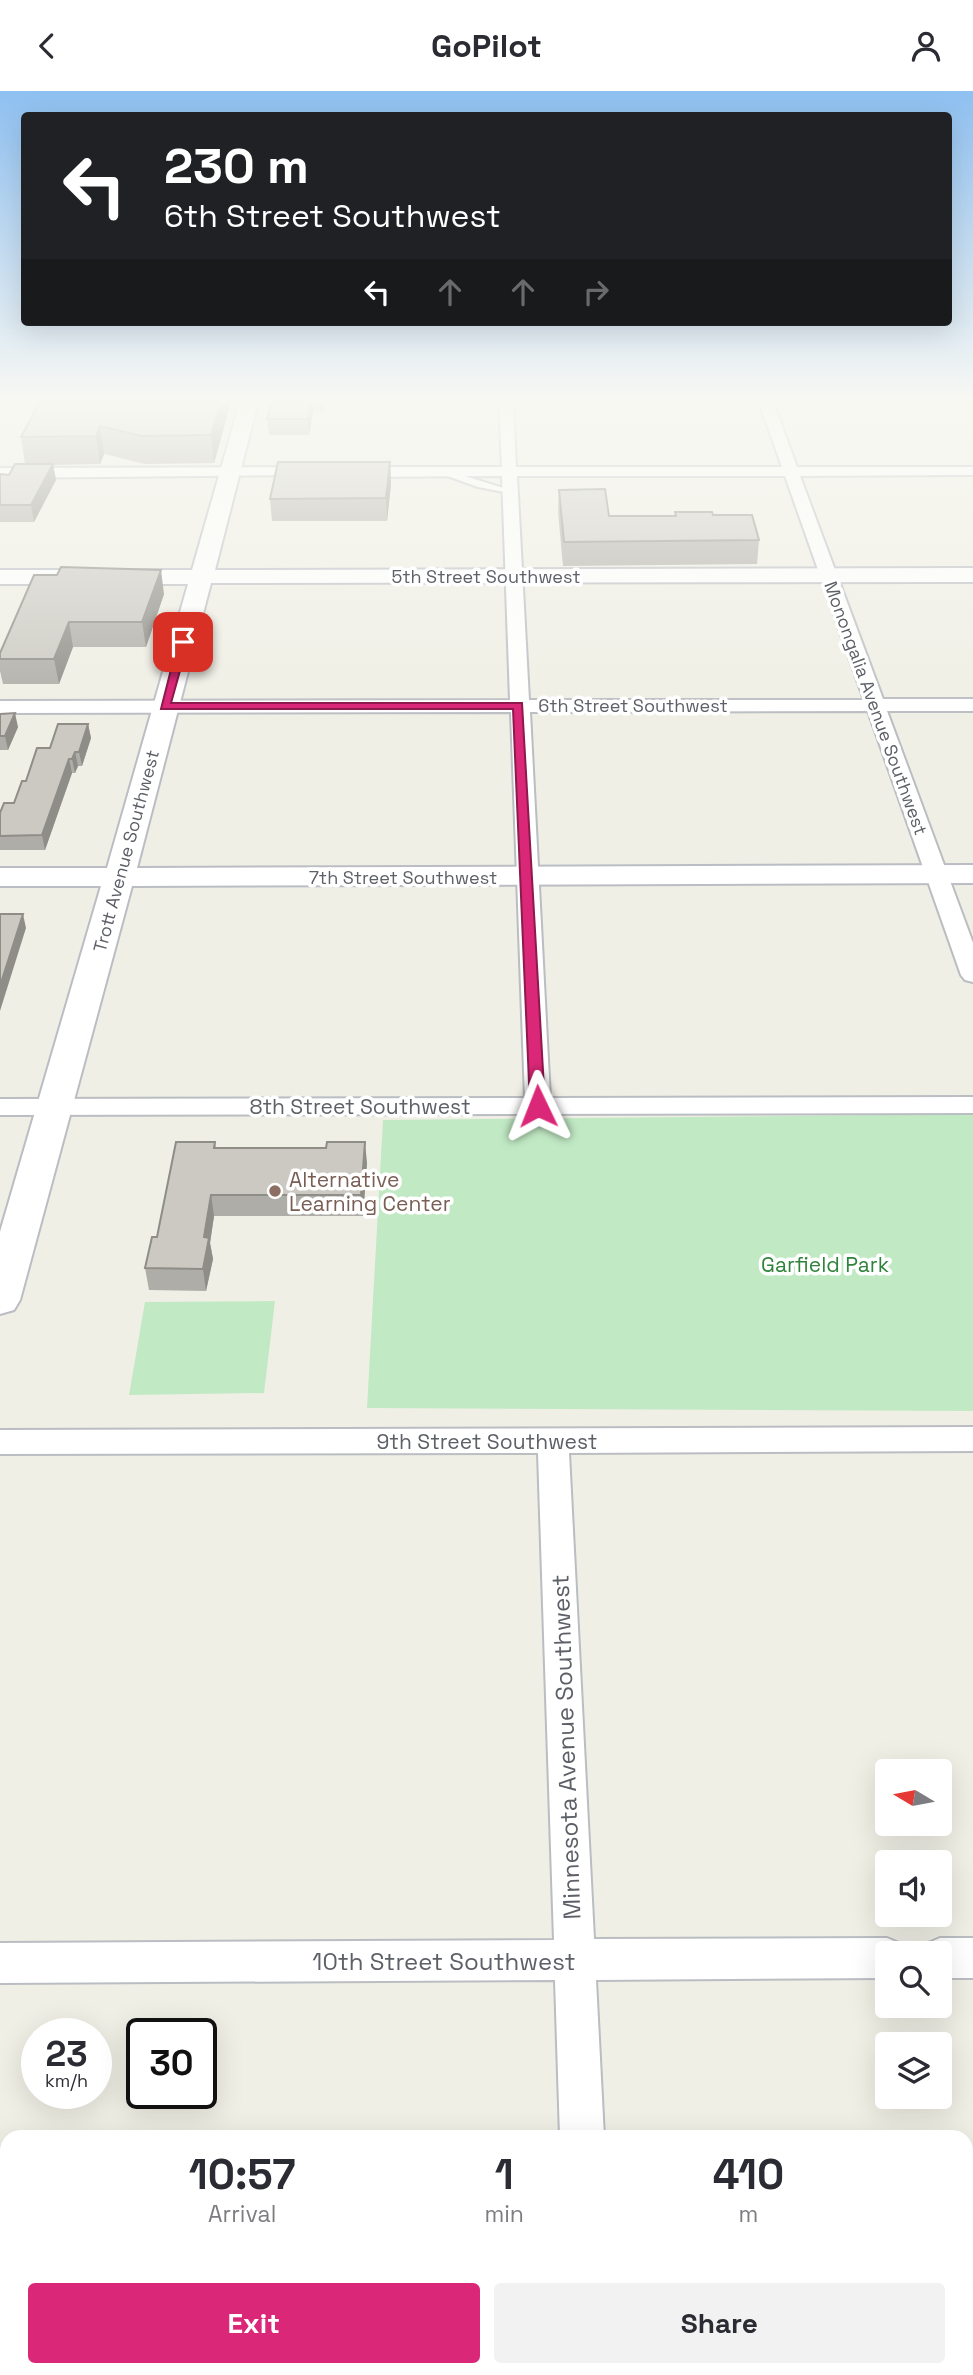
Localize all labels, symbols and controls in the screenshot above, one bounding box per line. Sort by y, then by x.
text: GoPilot [431,26,542,66]
icon: back [28,27,66,65]
icon: person [907,27,945,65]
text: 230 m [164,135,309,197]
icon: left [49,140,140,231]
text: 6th Street Southwest [164,196,501,236]
icon: left [358,273,396,311]
icon: ahead [431,273,469,311]
icon: ahead [504,273,542,311]
icon: right [577,273,615,311]
street label: 5th Street Southwest [391,565,581,588]
street label: Monongalia Avenue Southwest [819,578,933,838]
pin [153,612,213,672]
icon: arrive [164,623,202,661]
street label: 6th Street Southwest [538,694,728,717]
street label: Trott Avenue Southwest [88,747,164,955]
street label: 7th Street Southwest [309,866,497,889]
position arrow [501,1069,575,1143]
street label: 8th Street Southwest [249,1093,471,1120]
place label: Alternative Learning Center [289,1166,451,1217]
marker: Alternative Learning Center [267,1183,283,1199]
park label: Garfield Park [761,1251,889,1278]
street label: 9th Street Southwest [377,1428,598,1455]
street label: Minnesota Avenue Southwest [544,1574,588,1920]
north arrow [875,1759,952,1836]
map controls [875,1759,952,2109]
button: sound [875,1850,952,1927]
button: search [875,1941,952,2018]
street label: 10th Street Southwest [312,1946,576,1977]
speed limit sign: 30 [126,2018,217,2109]
text: 23 [45,2032,88,2076]
button: layers [875,2032,952,2109]
text: km/h [45,2069,88,2092]
text: 10:57 [189,2148,296,2201]
text: 1 [495,2148,514,2201]
text: 410 [713,2148,784,2201]
text: Arrival [208,2199,276,2229]
text: min [484,2199,524,2229]
text: m [739,2199,758,2229]
button: Exit [28,2283,480,2363]
button: Share [494,2283,945,2363]

